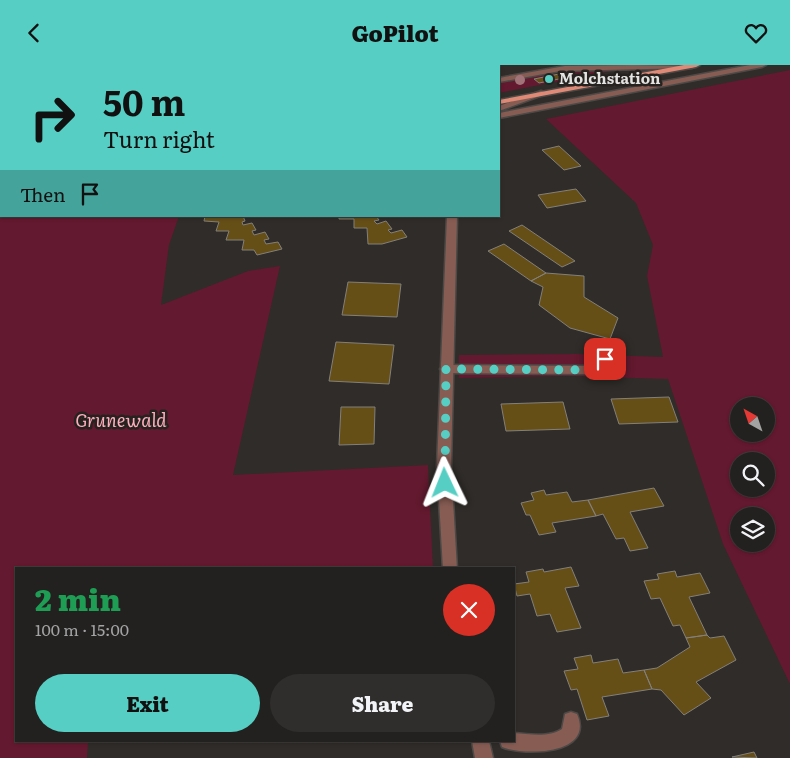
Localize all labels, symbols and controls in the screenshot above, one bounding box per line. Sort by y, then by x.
text: GoPilot [351,16,439,49]
icon: back [20,19,48,47]
icon: heart [742,19,770,47]
place label: Molchstation [559,66,661,89]
marker: Molchstation [543,73,555,85]
text: 50 m [103,75,186,127]
icon: right [20,85,85,150]
text: Turn right [103,122,215,155]
text: Then [20,180,66,208]
icon: arrive [76,180,104,208]
pin [584,338,626,380]
icon: arrive [591,345,619,373]
north arrow [730,397,775,443]
map controls [730,397,775,552]
park label: Grunewald [75,406,167,433]
button: search [730,452,775,497]
position arrow [418,456,470,508]
button: layers [730,507,775,552]
text: 2 min [35,576,121,620]
button: close [443,584,495,636]
text: 100 m · 15:00 [35,617,129,641]
button: Exit [35,674,260,732]
button: Share [270,674,495,732]

